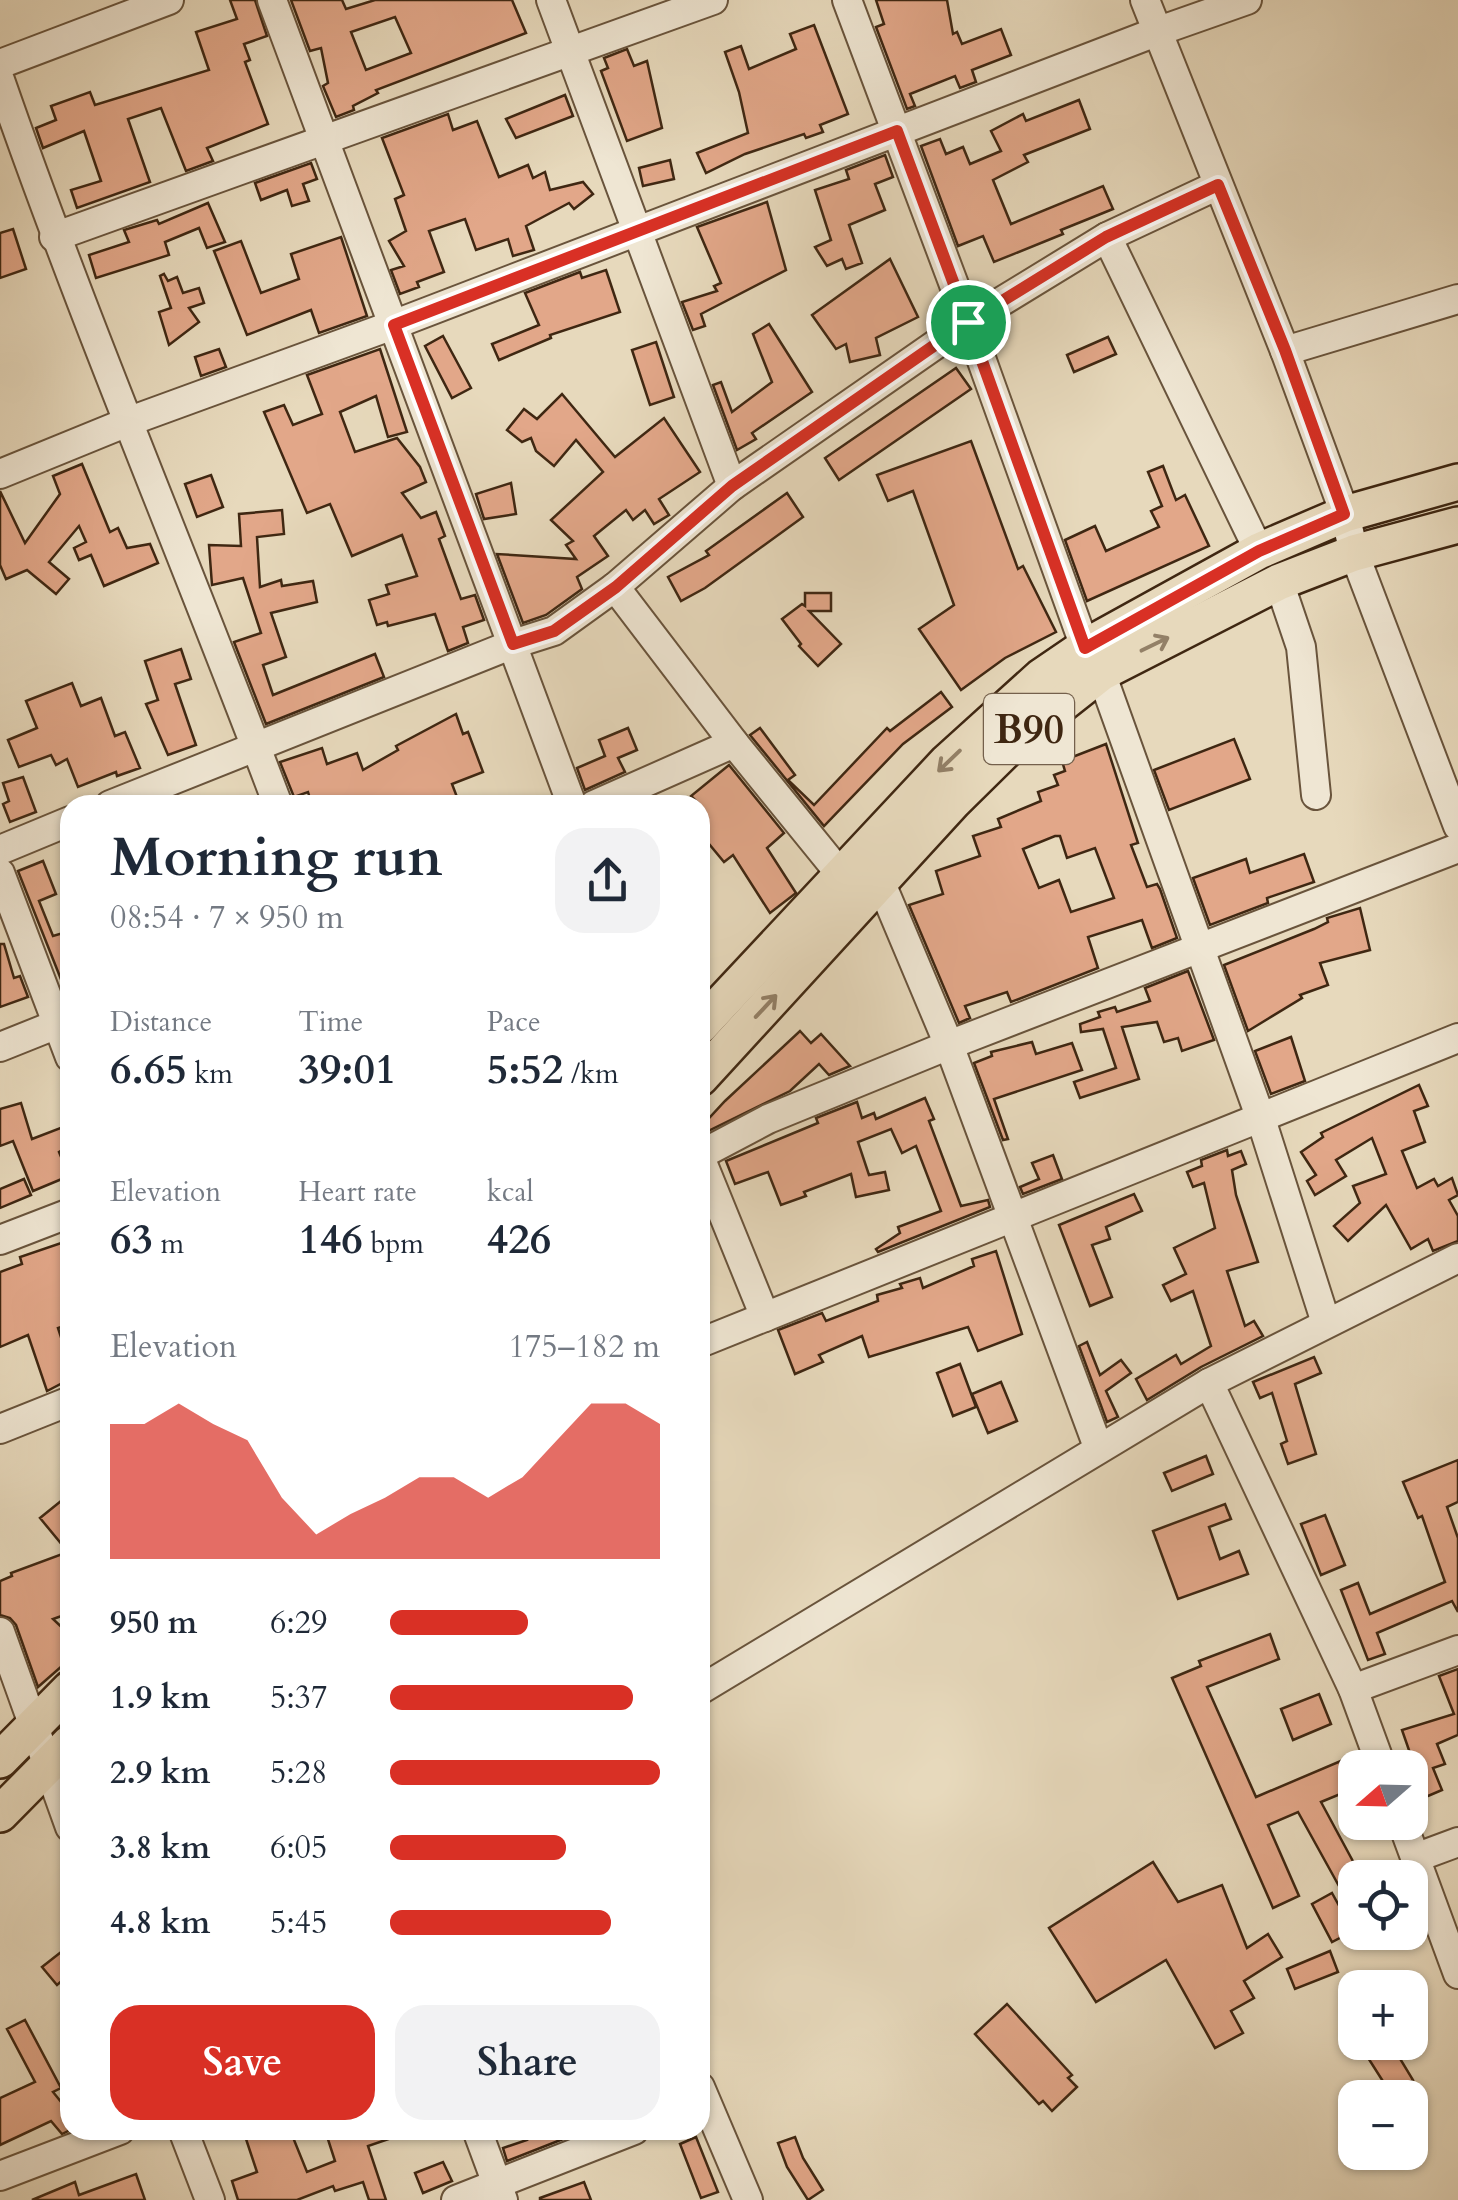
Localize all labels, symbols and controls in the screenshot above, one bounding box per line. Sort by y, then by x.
pin [926,280,1011,365]
icon: arrive [941,295,996,350]
one-way arrow [1140,634,1170,653]
road number: B90 [984,694,1074,764]
one-way arrow [938,749,962,773]
text: Morning run [110,821,443,895]
button: share [555,828,660,933]
text: 08:54 · 7 × 950 m [110,896,344,940]
one-way arrow [754,994,777,1019]
text: Distance [110,1003,212,1041]
text: Time [298,1003,363,1041]
text: Pace [487,1003,541,1041]
text: 6.65 [110,1041,187,1098]
text: 39:01 [298,1041,397,1098]
text: 5:52 [487,1041,563,1098]
text: km [187,1055,233,1093]
text: /km [563,1055,619,1093]
text: Elevation [110,1173,221,1211]
text: Heart rate [298,1173,417,1211]
text: kcal [487,1173,534,1211]
text: 63 [110,1211,153,1268]
text: 146 [298,1211,363,1268]
text: 426 [487,1211,551,1268]
text: m [153,1225,184,1263]
text: bpm [363,1225,424,1263]
text: Elevation [110,1325,237,1369]
text: 175–182 m [508,1325,660,1369]
text: 950 m [110,1601,197,1645]
text: 6:29 [270,1601,327,1645]
text: 1.9 km [110,1676,210,1720]
text: 5:37 [270,1676,327,1720]
north arrow [1338,1750,1428,1840]
map controls [1338,1750,1428,2170]
text: 2.9 km [110,1751,210,1795]
text: 5:28 [270,1751,327,1795]
text: 3.8 km [110,1826,210,1870]
text: 6:05 [270,1826,327,1870]
button: locate [1338,1860,1428,1950]
text: 4.8 km [110,1901,210,1945]
text: 5:45 [270,1901,327,1945]
button: + [1338,1970,1428,2060]
button: Save [110,2005,375,2120]
button: Share [395,2005,660,2120]
button: − [1338,2080,1428,2170]

